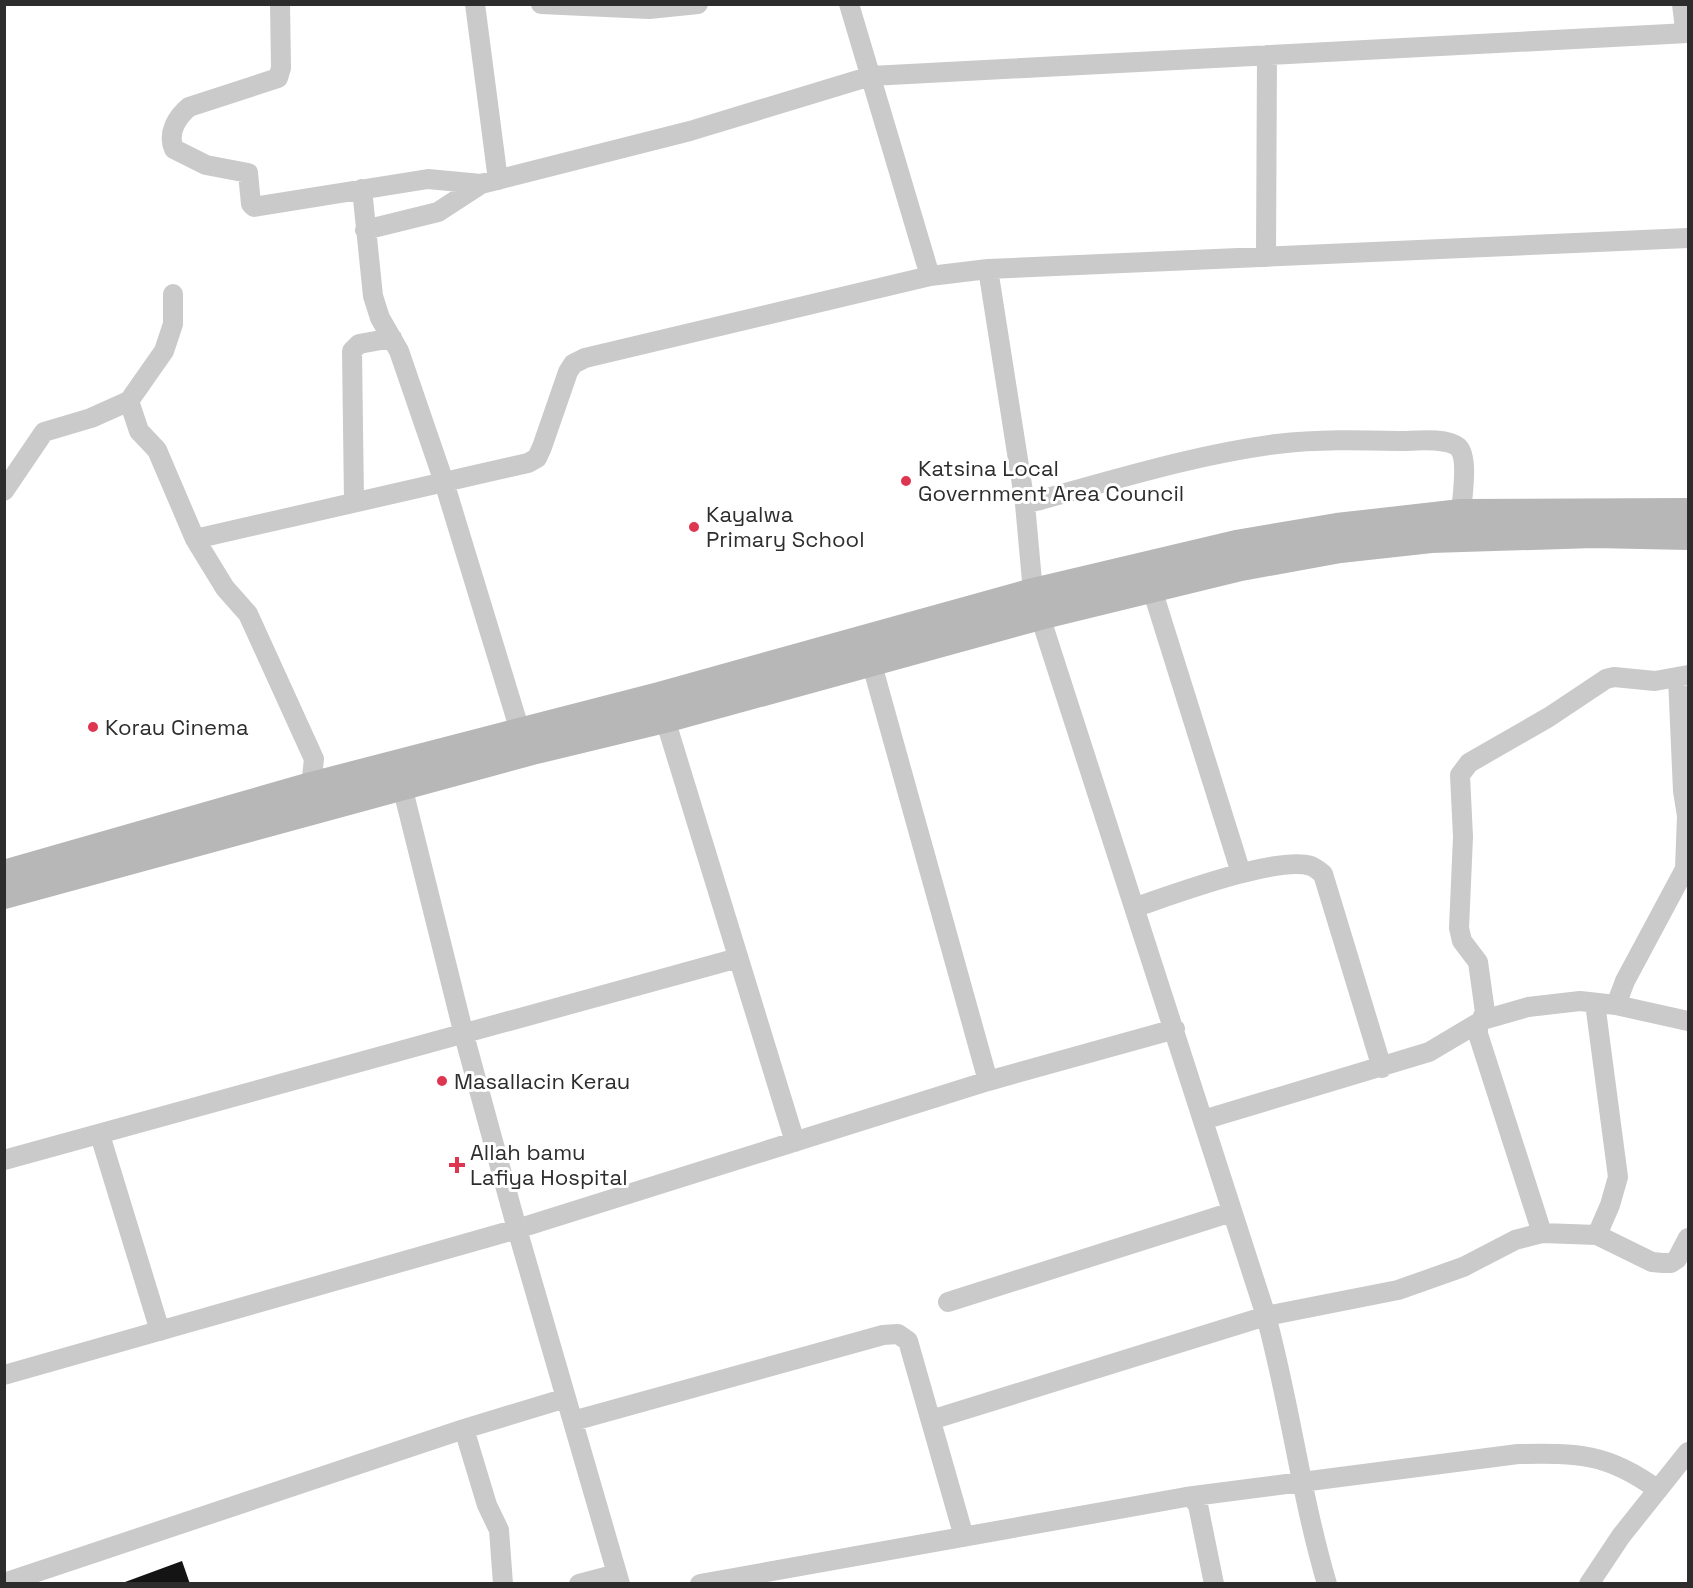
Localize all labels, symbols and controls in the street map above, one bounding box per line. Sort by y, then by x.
place label: Katsina Local Government Area Council [918,454,1184,507]
marker: Katsina Local Government Area Council [899,474,913,488]
place label: Kayalwa Primary School [706,500,865,553]
marker: Kayalwa Primary School [687,520,701,534]
place label: Korau Cinema [105,713,249,741]
marker: Korau Cinema [86,720,100,734]
place label: Masallacin Kerau [454,1067,630,1095]
marker: Masallacin Kerau [435,1074,449,1088]
place label: Allah bamu Lafiya Hospital [470,1138,628,1191]
marker: Allah bamu Lafiya Hospital [448,1156,466,1174]

